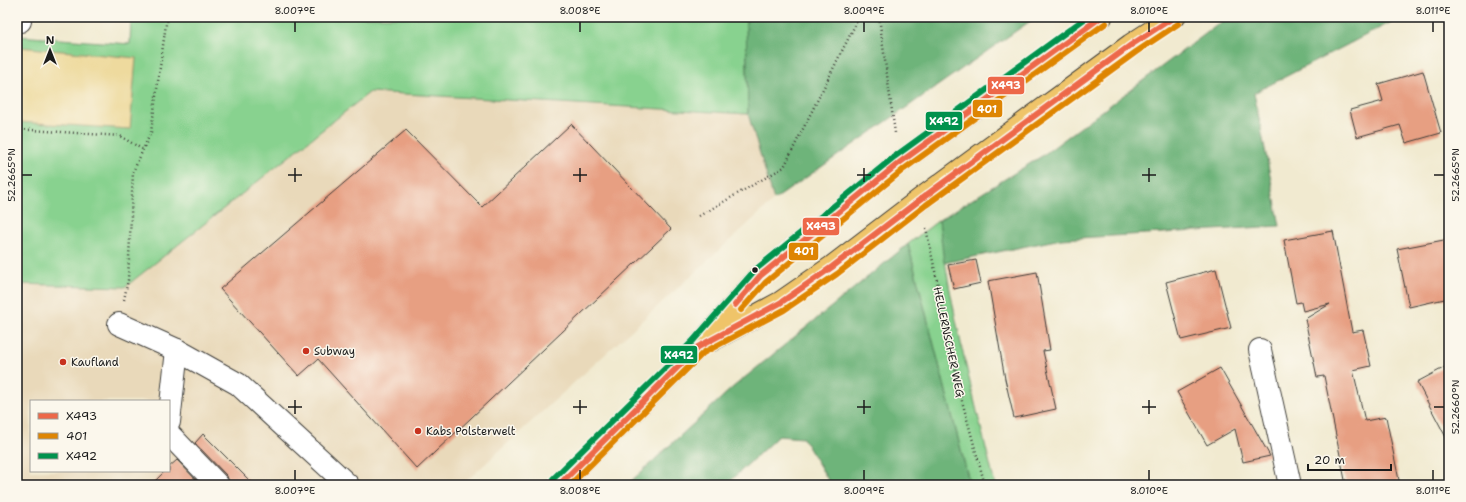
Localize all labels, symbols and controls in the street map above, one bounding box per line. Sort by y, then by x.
text: 8.007°E [275,4,315,17]
text: 8.008°E [559,4,601,17]
text: 8.009°E [843,4,885,17]
text: 8.010°E [1130,4,1168,17]
text: 8.011°E [1415,4,1451,17]
north arrow [30,30,70,70]
text: N [46,33,55,48]
line badge: X493 [987,76,1025,95]
text: X493 [991,78,1021,93]
line badge: 401 [972,99,1003,118]
text: 401 [977,102,997,117]
line badge: X492 [925,111,963,131]
text: X492 [929,114,959,129]
text: 52.2665°N [5,148,18,202]
text: 52.2665°N [1449,148,1462,202]
line badge: X493 [802,217,840,236]
text: X493 [806,219,836,234]
line badge: 401 [788,242,819,261]
text: 401 [794,244,814,259]
unlabelled marker [750,265,760,275]
street label: HELLERNSCHER WEG [929,285,968,399]
place label: Subway [314,344,355,359]
line badge: X492 [660,345,698,364]
marker: Subway [301,346,311,356]
text: X492 [664,348,694,363]
place label: Kaufland [71,355,119,370]
marker: Kaufland [58,357,68,367]
text: 52.2660°N [1449,380,1462,434]
legend [30,400,170,472]
text: X493 [66,408,97,424]
place label: Kabs Polsterwelt [426,424,516,439]
marker: Kabs Polsterwelt [413,426,423,436]
text: 401 [66,428,87,444]
scale bar [1308,446,1391,472]
text: X492 [66,448,97,464]
text: 20 m [1314,452,1345,468]
text: 8.007°E [275,484,315,497]
text: 8.008°E [559,484,601,497]
text: 8.009°E [843,484,885,497]
text: 8.010°E [1130,484,1168,497]
text: 8.011°E [1415,484,1451,497]

